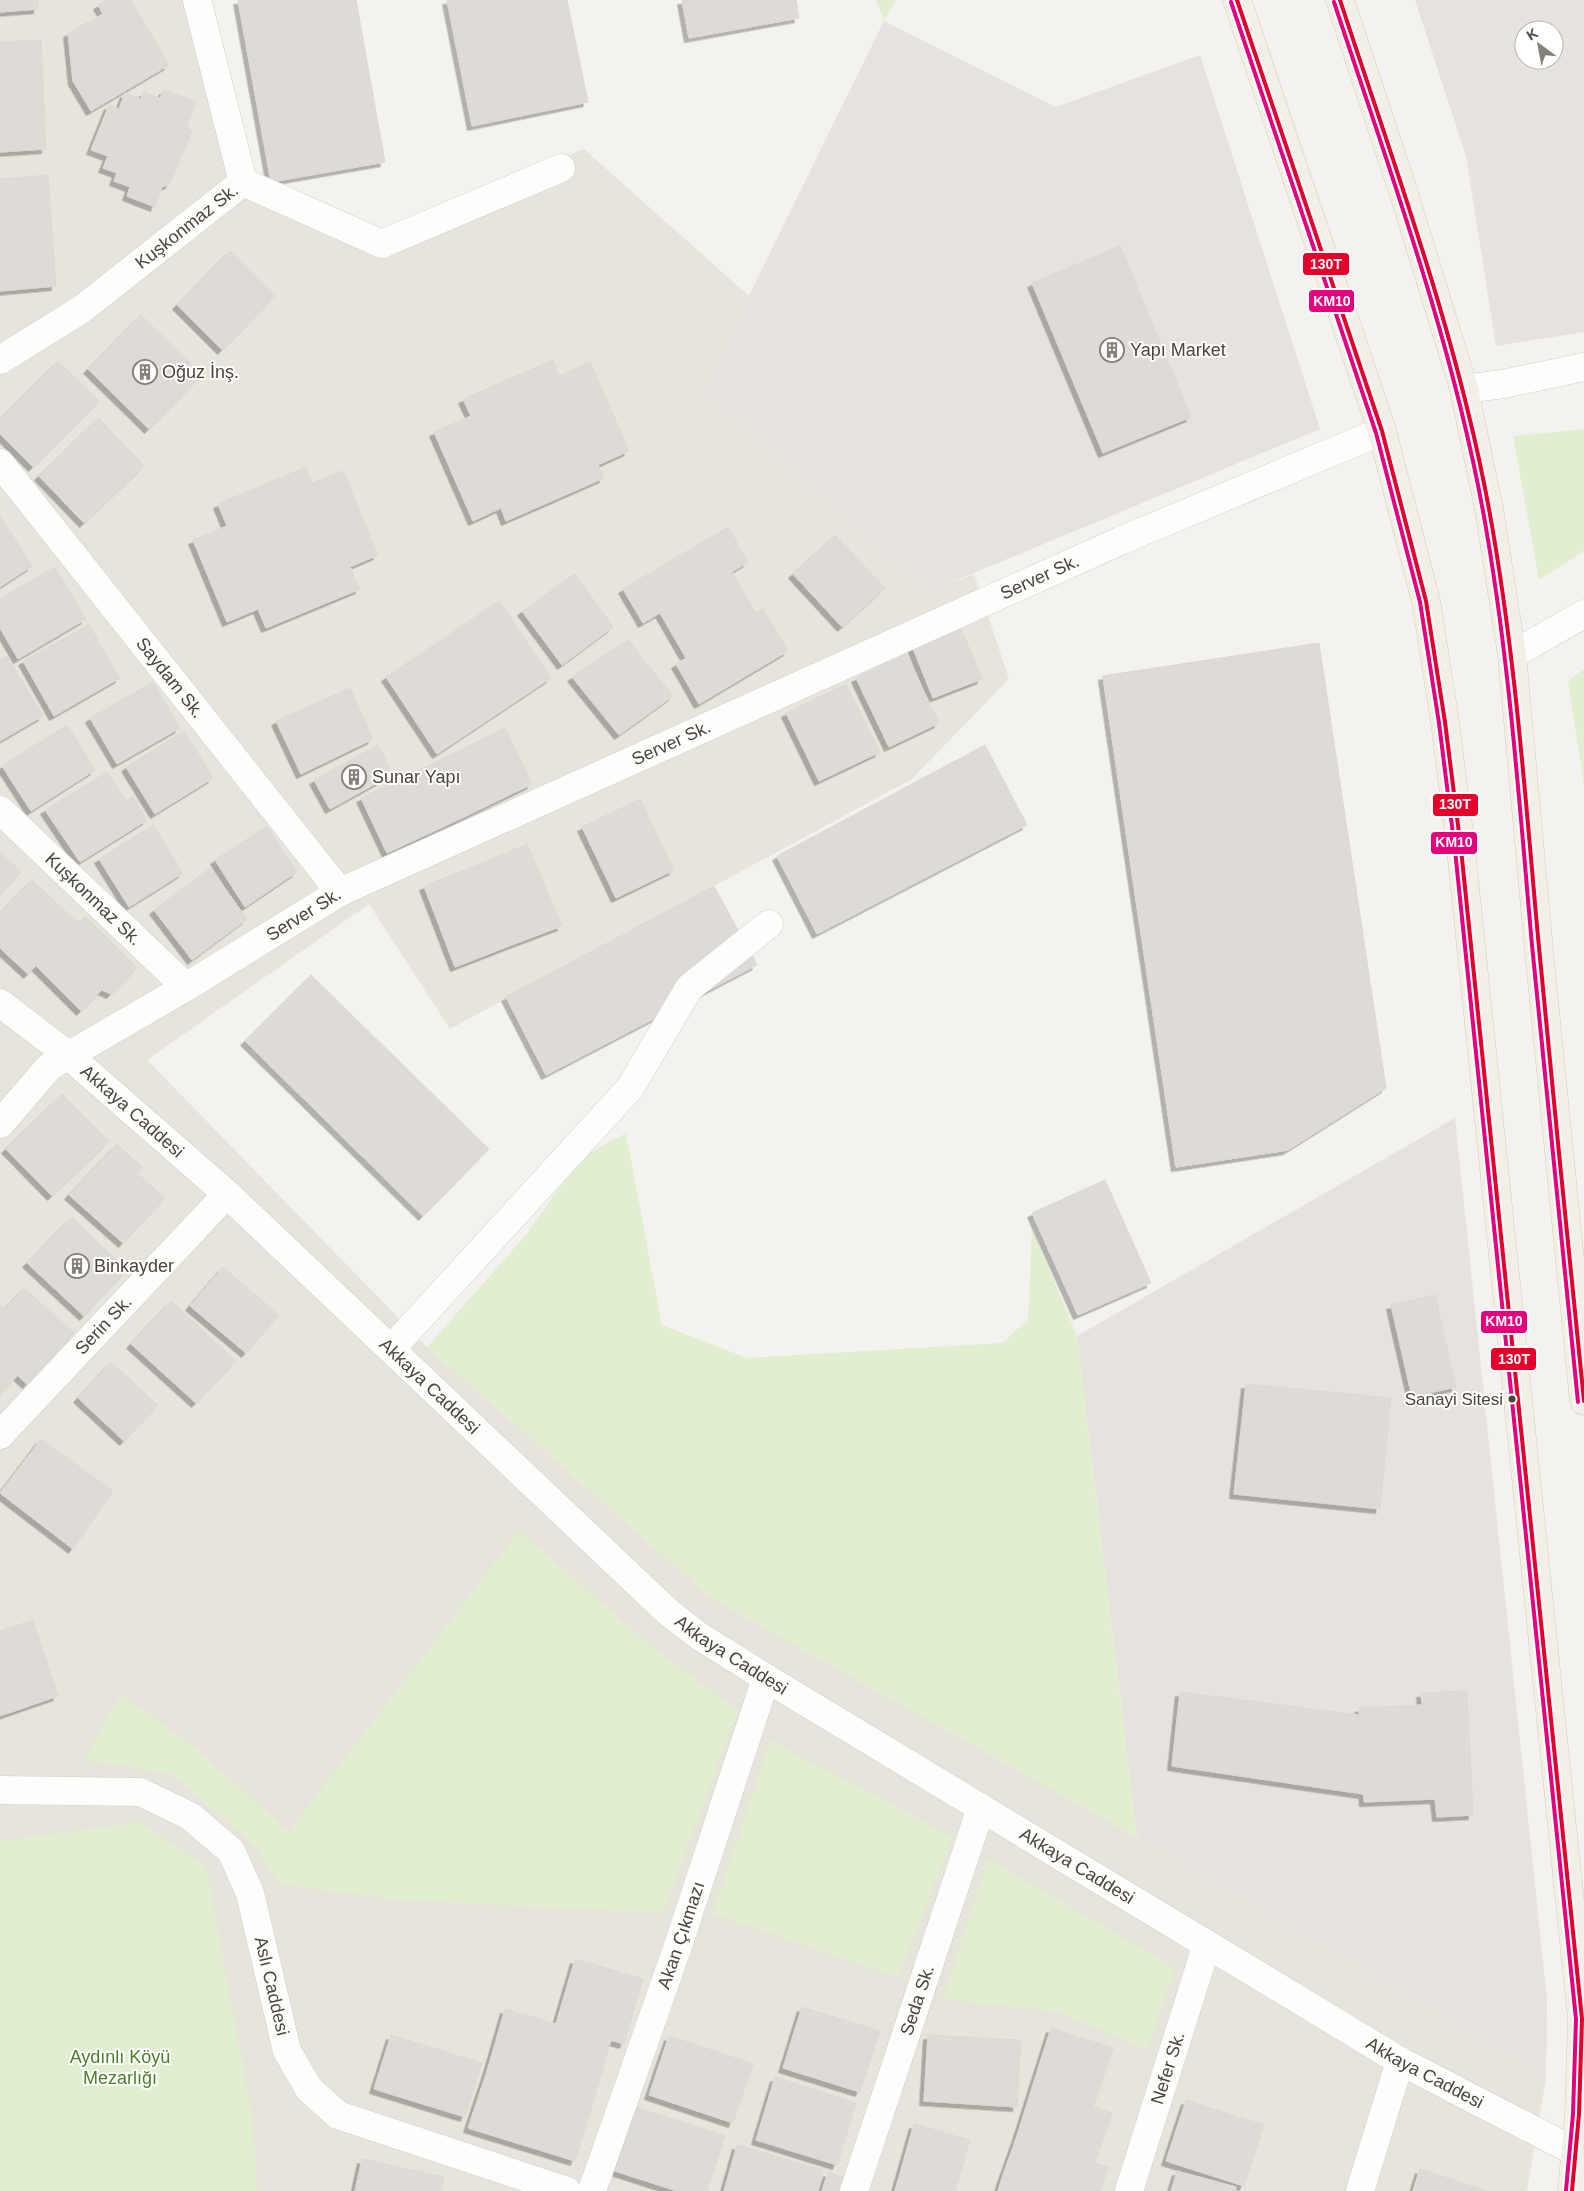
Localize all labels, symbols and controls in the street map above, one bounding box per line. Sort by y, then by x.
north arrow [1514,20,1564,70]
text: K [1524,25,1541,43]
street label: Kuşkonmaz Sk. [131,180,242,273]
line badge: 130T [1302,252,1350,276]
text: 130T [1310,256,1342,272]
line badge: KM10 [1308,289,1355,313]
text: KM10 [1313,293,1351,309]
building icon: Yapı Market [1099,337,1125,363]
place label: Yapı Market [1130,340,1226,360]
building icon: Oğuz İnş. [132,359,158,385]
place label: Oğuz İnş. [162,362,239,382]
street label: Server Sk. [997,551,1082,604]
street label: Saydam Sk. [132,633,208,722]
street label: Server Sk. [629,717,714,769]
building icon: Sunar Yapı [341,764,367,790]
place label: Sunar Yapı [372,767,460,787]
line badge: 130T [1432,793,1479,817]
text: 130T [1439,796,1471,812]
line badge: KM10 [1430,831,1478,855]
text: KM10 [1435,834,1473,850]
street label: Kuşkonmaz Sk. [41,849,146,949]
street label: Server Sk. [263,884,345,945]
street label: Akkaya Caddesi [77,1061,188,1162]
building icon: Binkayder [64,1253,90,1279]
place label: Binkayder [94,1256,174,1276]
street label: Serin Sk. [71,1292,136,1359]
line badge: KM10 [1480,1310,1528,1334]
text: KM10 [1485,1313,1523,1329]
street label: Akkaya Caddesi [376,1334,484,1438]
line badge: 130T [1490,1347,1537,1371]
text: 130T [1498,1351,1530,1367]
place label: Sanayi Sitesi [1405,1390,1503,1409]
marker: Sanayi Sitesi [1507,1394,1517,1404]
street label: Akkaya Caddesi [671,1611,791,1699]
street label: Akkaya Caddesi [1016,1824,1138,1908]
street label: Akan Çıkmazı [654,1879,709,1991]
street label: Aslı Caddesi [251,1934,293,2038]
street label: Seda Sk. [896,1962,938,2038]
street label: Nefer Sk. [1147,2029,1189,2107]
street label: Akkaya Caddesi [1363,2033,1487,2112]
park label: Aydınlı Köyü Mezarlığı [70,2047,170,2088]

